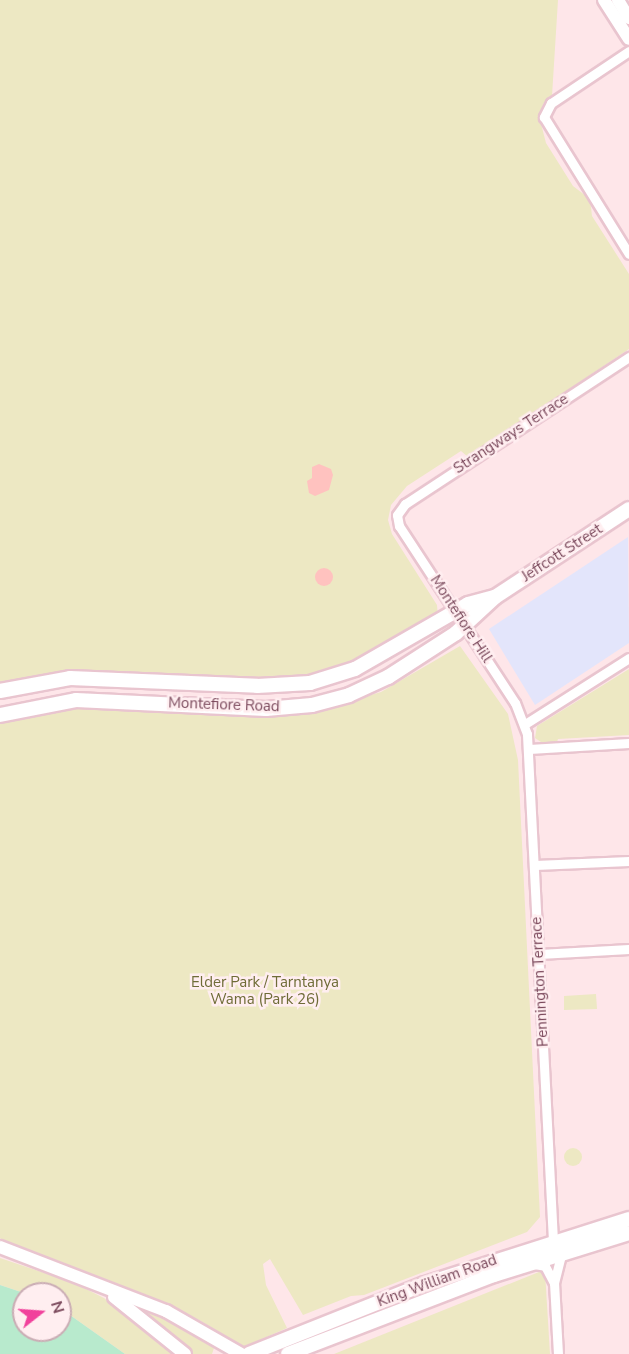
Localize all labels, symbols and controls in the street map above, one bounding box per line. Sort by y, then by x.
street label: Strangways Terrace [450,390,572,478]
street label: Jeffcott Street [518,520,606,586]
street label: Montefiore Hill [426,572,496,666]
street label: Montefiore Road [168,694,280,716]
street label: Pennington Terrace [528,917,552,1047]
park label: Elder Park / Tarntanya Wama (Park 26) [191,973,339,1008]
street label: King William Road [375,1251,499,1311]
north arrow [12,1282,72,1342]
text: N [45,1298,70,1316]

